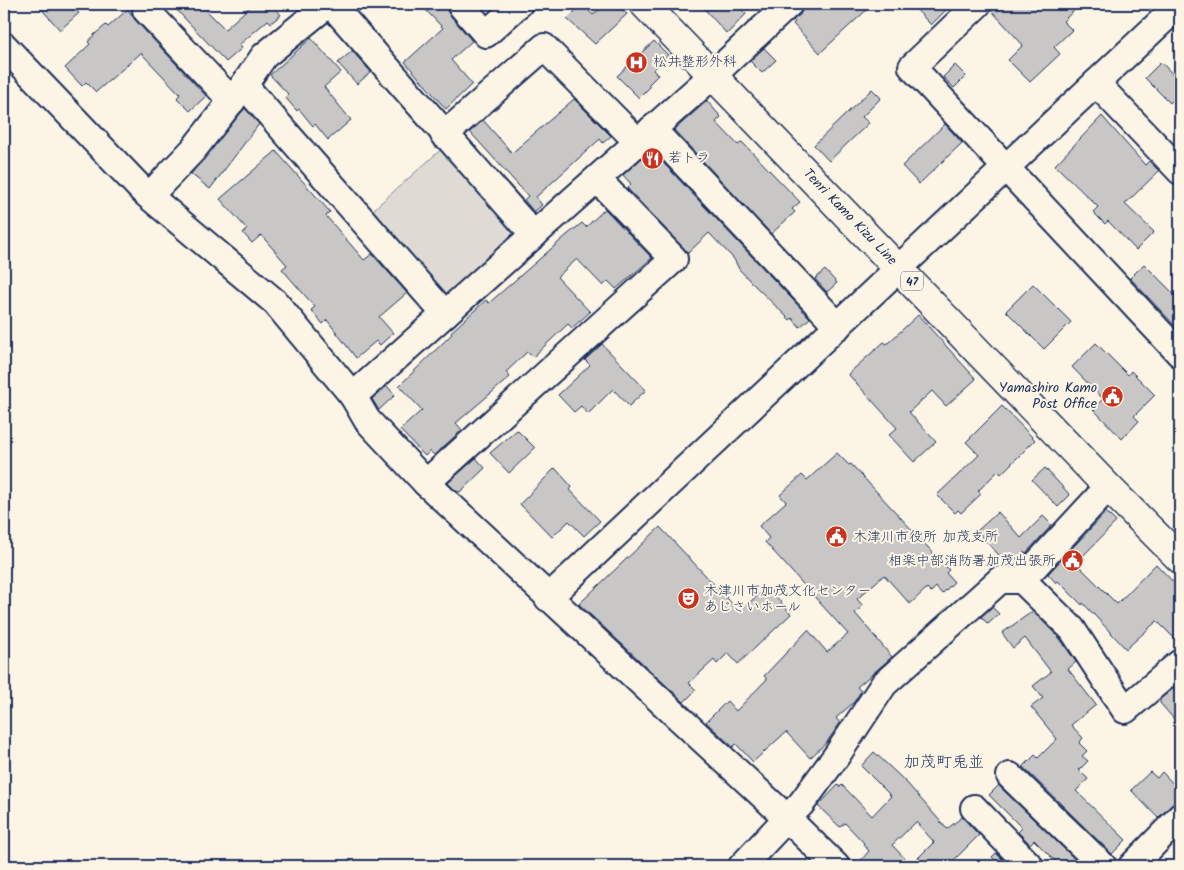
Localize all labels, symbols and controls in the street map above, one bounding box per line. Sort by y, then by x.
hospital icon: 松井整形外科 [625,50,649,74]
place label: 松井整形外科 [653,51,737,73]
restaurant icon: 若トラ [640,146,664,170]
place label: 若トラ [668,147,710,169]
street label: Tenri Kamo Kizu Line [798,163,903,271]
road number: 47 [901,272,923,290]
place label: Yamashiro Kamo Post Office [999,377,1098,415]
public building icon: Yamashiro Kamo Post Office [1101,384,1125,408]
public building icon: 木津川市役所 加茂支所 [825,525,849,549]
place label: 木津川市役所 加茂支所 [853,526,999,548]
public building icon: 相楽中部消防署加茂出張所 [1060,549,1084,573]
place label: 相楽中部消防署加茂出張所 [888,550,1056,572]
place label: 木津川市加茂文化センター あじさいホール [704,580,871,618]
theatre icon: 木津川市加茂文化センター あじさいホール [676,587,700,611]
district label: 加茂町兎並 [904,750,984,775]

